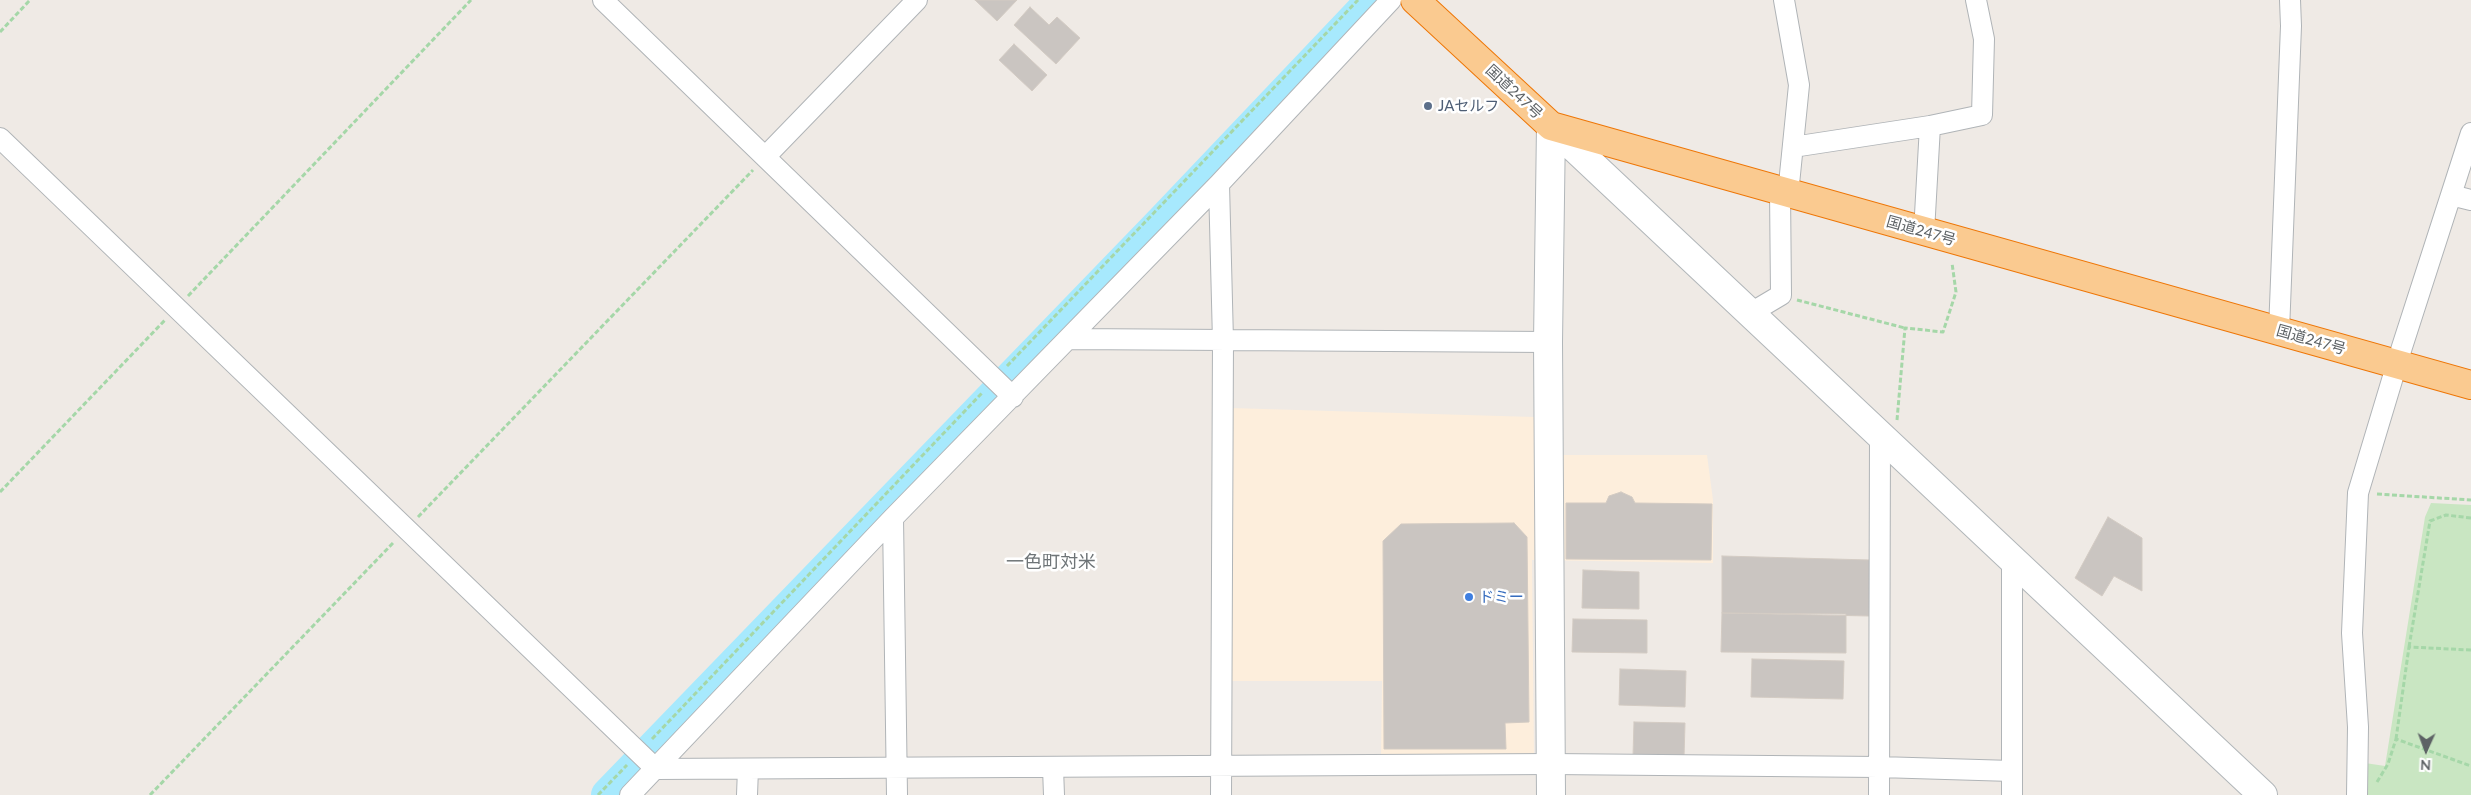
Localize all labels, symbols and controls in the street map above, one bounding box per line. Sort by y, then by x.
street label: 国道247号 [1482,61,1546,123]
place label: JAセルフ [1438,97,1499,115]
marker: JAセルフ [1422,100,1434,112]
street label: 国道247号 [1884,213,1958,249]
street label: 国道247号 [2274,322,2348,358]
district label: 一色町対米 [1006,551,1096,573]
place label: ドミー [1479,588,1524,606]
marker: ドミー [1463,591,1475,603]
north arrow [2401,725,2451,775]
text: N [2420,757,2431,774]

